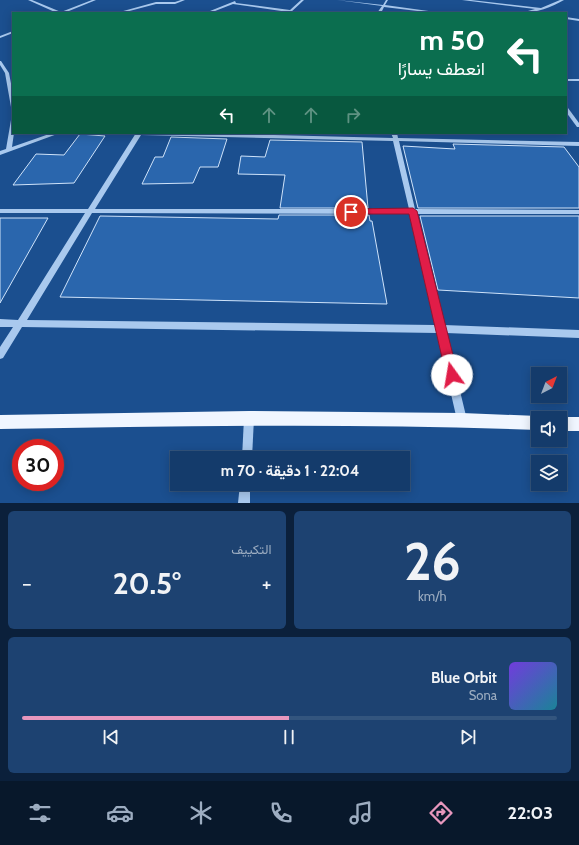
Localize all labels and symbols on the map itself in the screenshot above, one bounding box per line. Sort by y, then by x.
pin [334,195,368,229]
position arrow [431,354,473,396]
north arrow [531,367,567,403]
speed limit sign: 30 [12,439,64,491]

